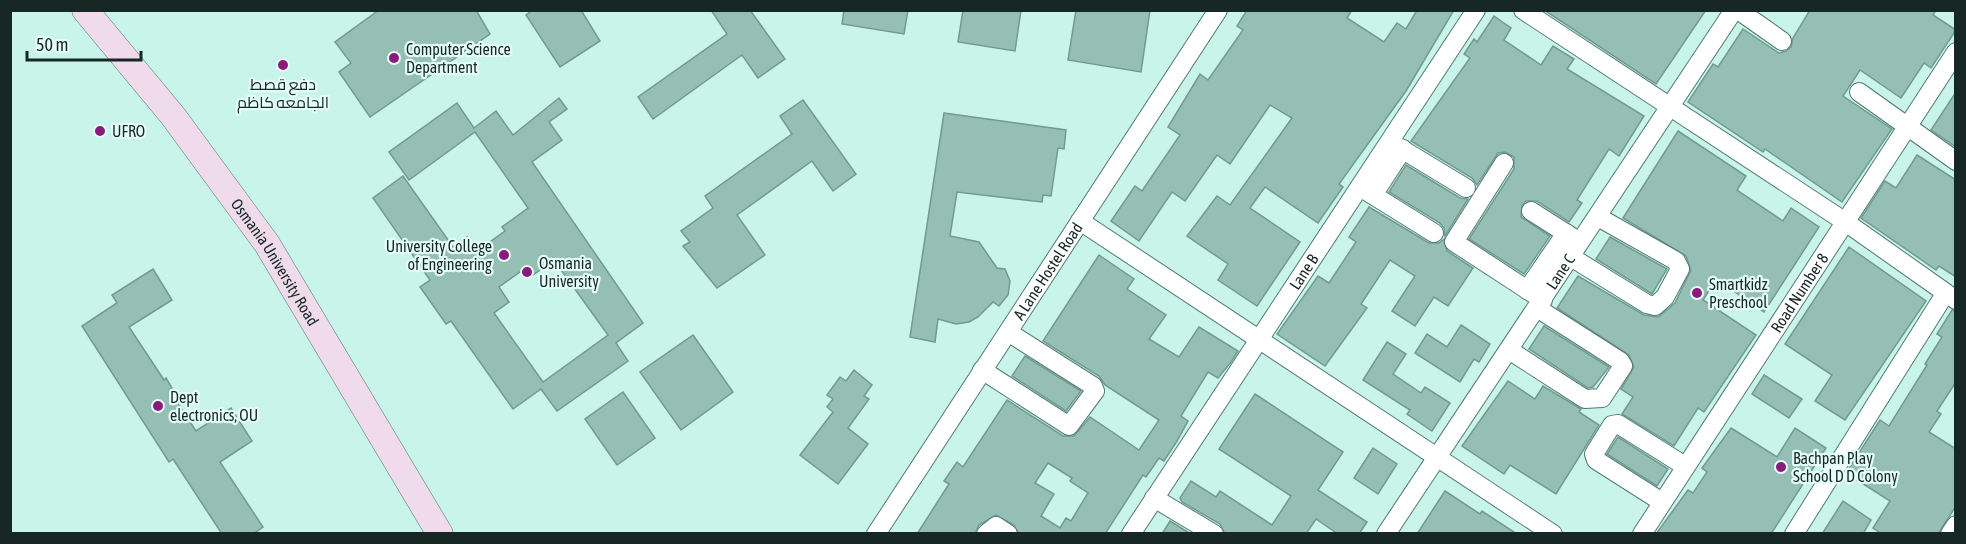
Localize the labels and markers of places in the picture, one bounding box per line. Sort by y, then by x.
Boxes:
place label: Computer Science Department [406,40,511,77]
marker: Computer Science Department [387,51,401,65]
marker: دفع قصط الجامعه كاظم [276,58,290,72]
place label: دفع قصط الجامعه كاظم [237,75,329,114]
place label: UFRO [112,122,145,140]
marker: UFRO [93,124,107,138]
place label: University College of Engineering [386,237,492,274]
marker: University College of Engineering [497,248,511,262]
place label: Osmania University [539,254,599,291]
marker: Osmania University [520,265,534,279]
place label: Smartkidz Preschool [1709,275,1768,311]
marker: Smartkidz Preschool [1690,286,1704,300]
place label: Dept electronics, OU [170,388,258,424]
marker: Dept electronics, OU [151,399,165,413]
place label: Bachpan Play School D D Colony [1793,449,1898,486]
marker: Bachpan Play School D D Colony [1774,460,1788,474]

